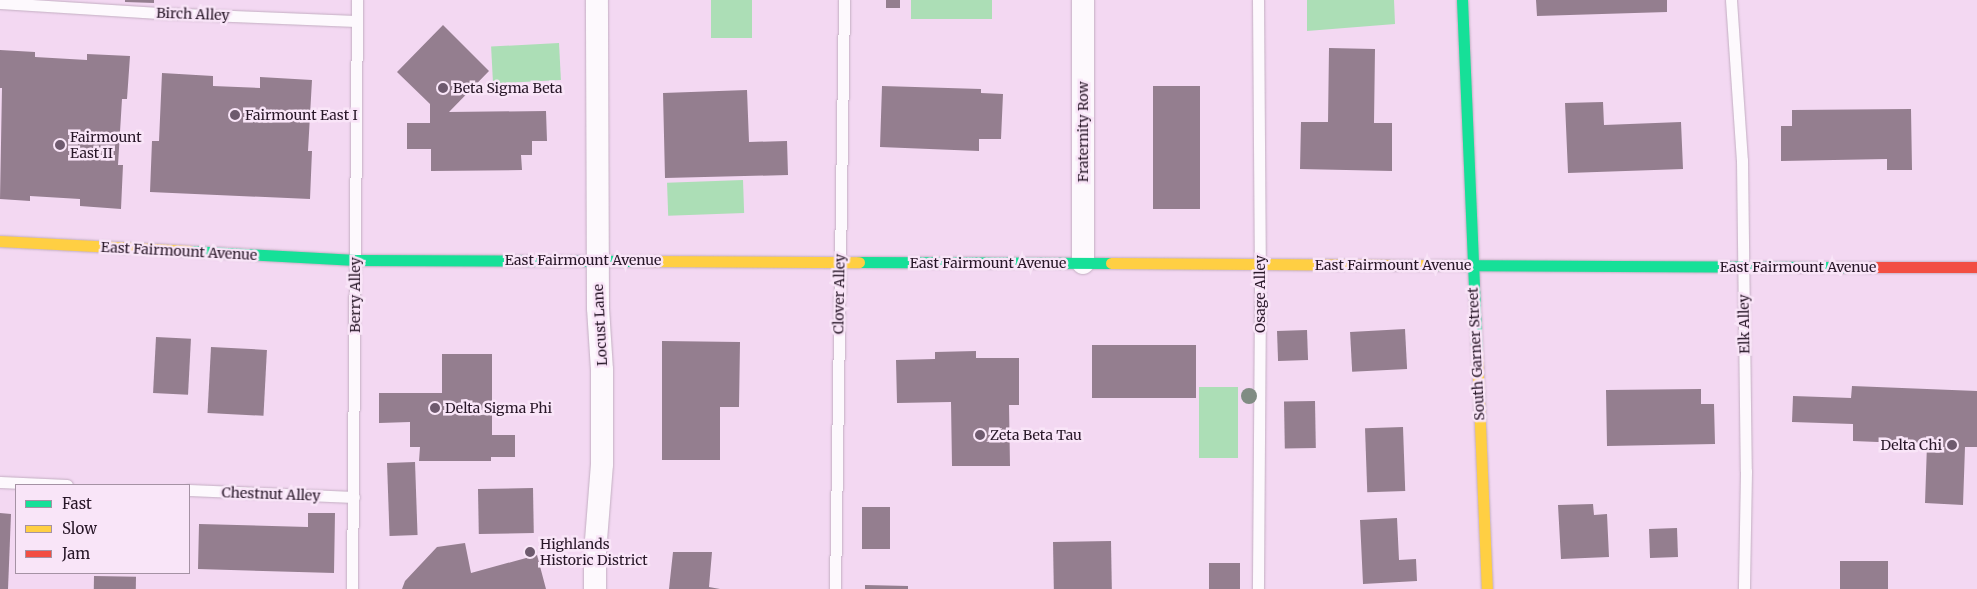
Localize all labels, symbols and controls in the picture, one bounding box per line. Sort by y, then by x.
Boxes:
street label: Birch Alley [156,4,230,24]
place label: Beta Sigma Beta [453,80,563,96]
marker: Beta Sigma Beta [437,82,449,94]
street label: Fraternity Row [1075,82,1091,182]
place label: Fairmount East I [245,107,358,123]
marker: Fairmount East I [229,109,241,121]
place label: Fairmount East II [70,129,142,162]
marker: Fairmount East II [54,139,66,151]
street label: East Fairmount Avenue [100,239,258,263]
street label: East Fairmount Avenue [505,252,661,268]
street label: Clover Alley [830,254,848,334]
street label: East Fairmount Avenue [910,255,1066,271]
street label: Osage Alley [1252,255,1268,333]
street label: Berry Alley [347,257,363,333]
street label: East Fairmount Avenue [1315,257,1471,273]
street label: East Fairmount Avenue [1720,259,1876,275]
street label: Locust Lane [589,284,611,366]
street label: South Garner Street [1464,287,1488,421]
street label: Elk Alley [1735,294,1753,354]
place label: Delta Sigma Phi [445,400,552,416]
marker: Delta Sigma Phi [429,402,441,414]
place label: Zeta Beta Tau [990,427,1082,443]
marker: Zeta Beta Tau [974,429,986,441]
place label: Delta Chi [1880,437,1942,453]
marker: Delta Chi [1946,439,1958,451]
legend [15,484,190,574]
street label: Chestnut Alley [221,484,321,504]
text: Fast [62,494,92,513]
text: Slow [62,519,97,538]
place label: Highlands Historic District [540,536,648,568]
text: Jam [62,544,90,563]
marker: Highlands Historic District [524,546,536,558]

